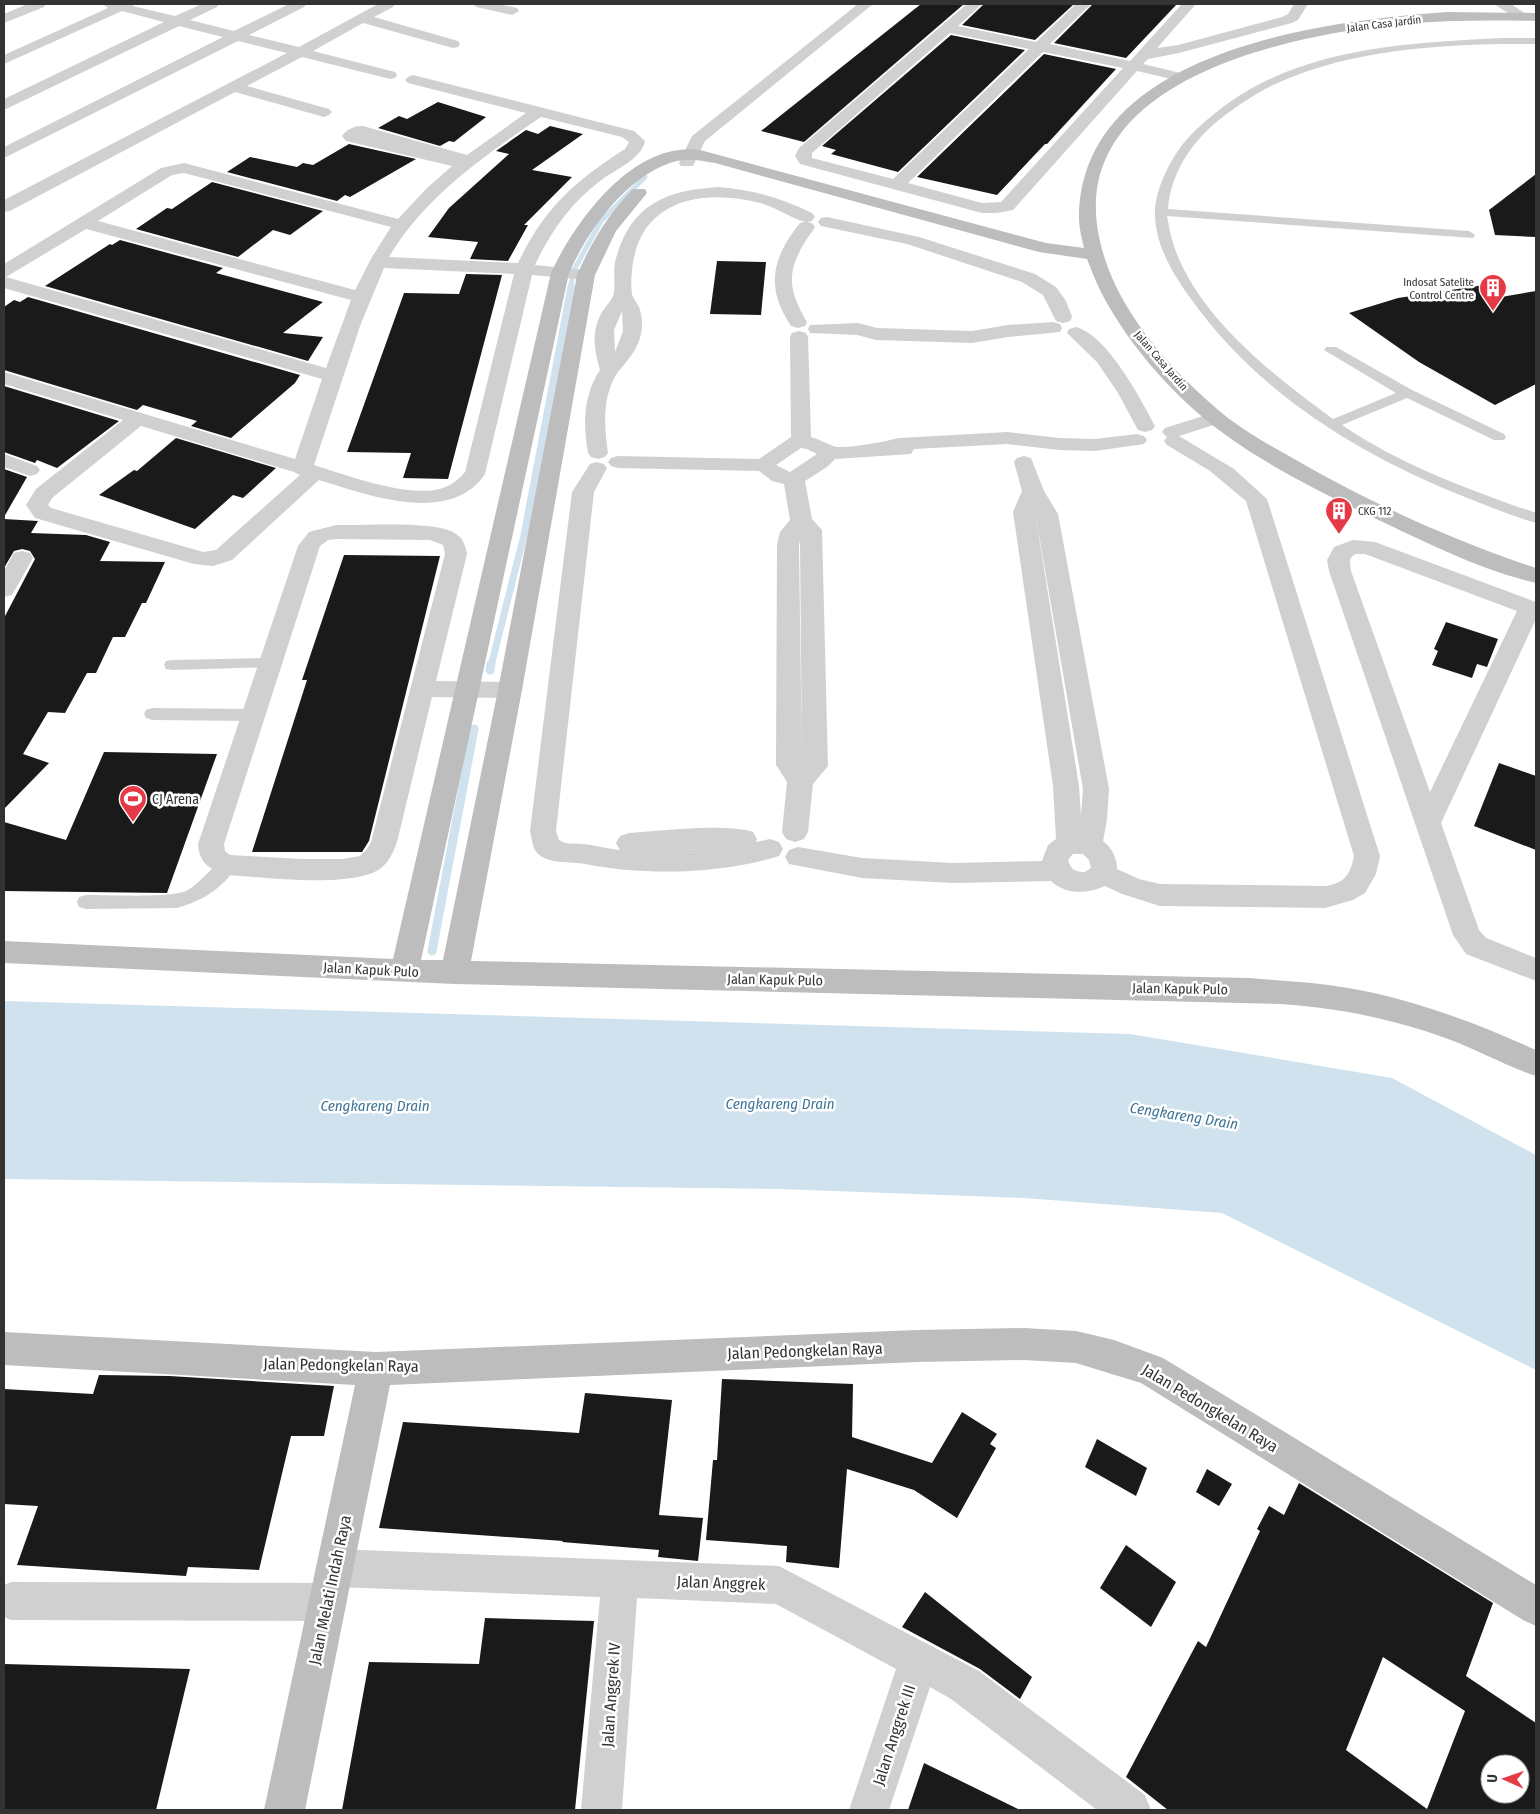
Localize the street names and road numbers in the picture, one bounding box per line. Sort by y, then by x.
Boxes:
street label: Jalan Casa Jardin [1346,13,1422,35]
street label: Jalan Casa Jardin [1132,329,1190,393]
street label: Jalan Kapuk Pulo [323,959,419,981]
street label: Jalan Kapuk Pulo [727,971,823,989]
street label: Jalan Kapuk Pulo [1132,980,1228,998]
street label: Jalan Pedongkelan Raya [727,1339,883,1363]
street label: Jalan Pedongkelan Raya [263,1354,419,1376]
street label: Jalan Pedongkelan Raya [1139,1360,1282,1456]
street label: Jalan Melati Indah Raya [305,1513,355,1667]
street label: Jalan Anggrek [676,1572,766,1594]
street label: Jalan Anggrek IV [598,1641,624,1748]
street label: Jalan Anggrek III [869,1682,919,1788]

